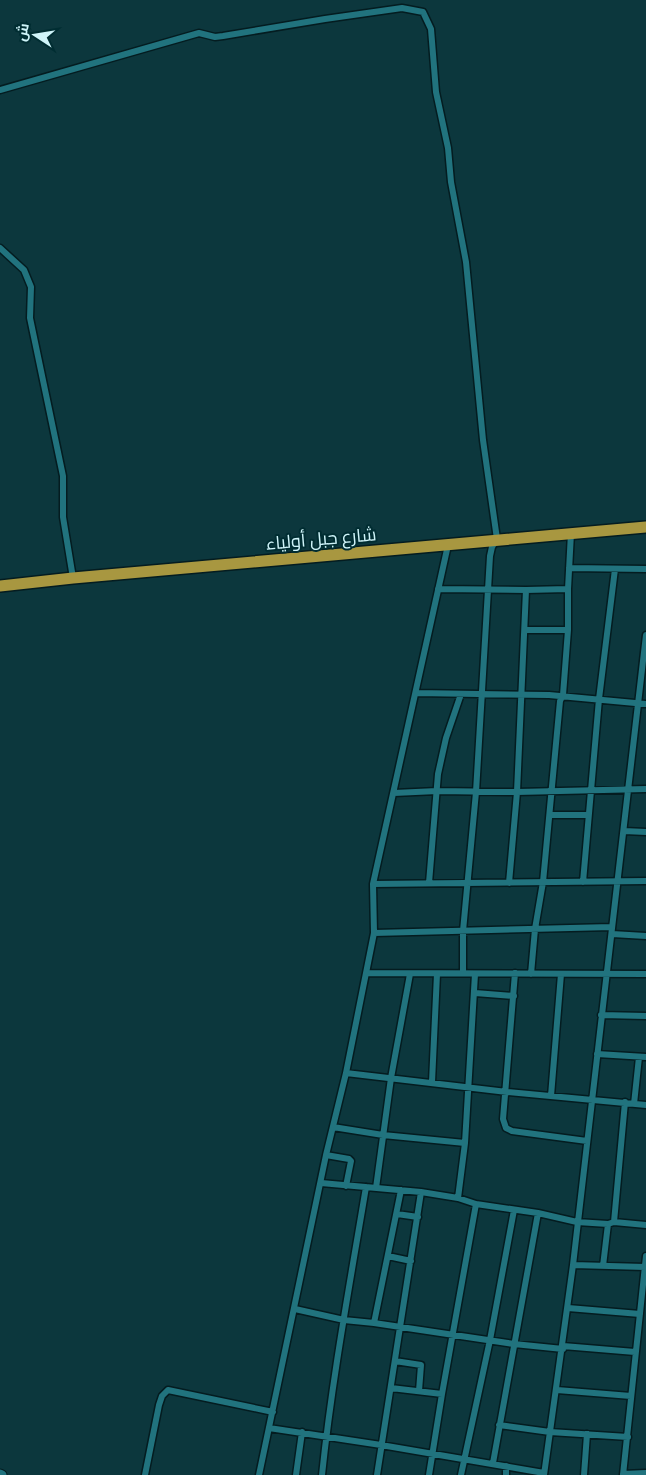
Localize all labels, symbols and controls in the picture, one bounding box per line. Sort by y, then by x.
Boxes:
north arrow [10,10,60,60]
text: ش [13,22,33,43]
street label: شارع جبل أولياء [265,523,377,556]

